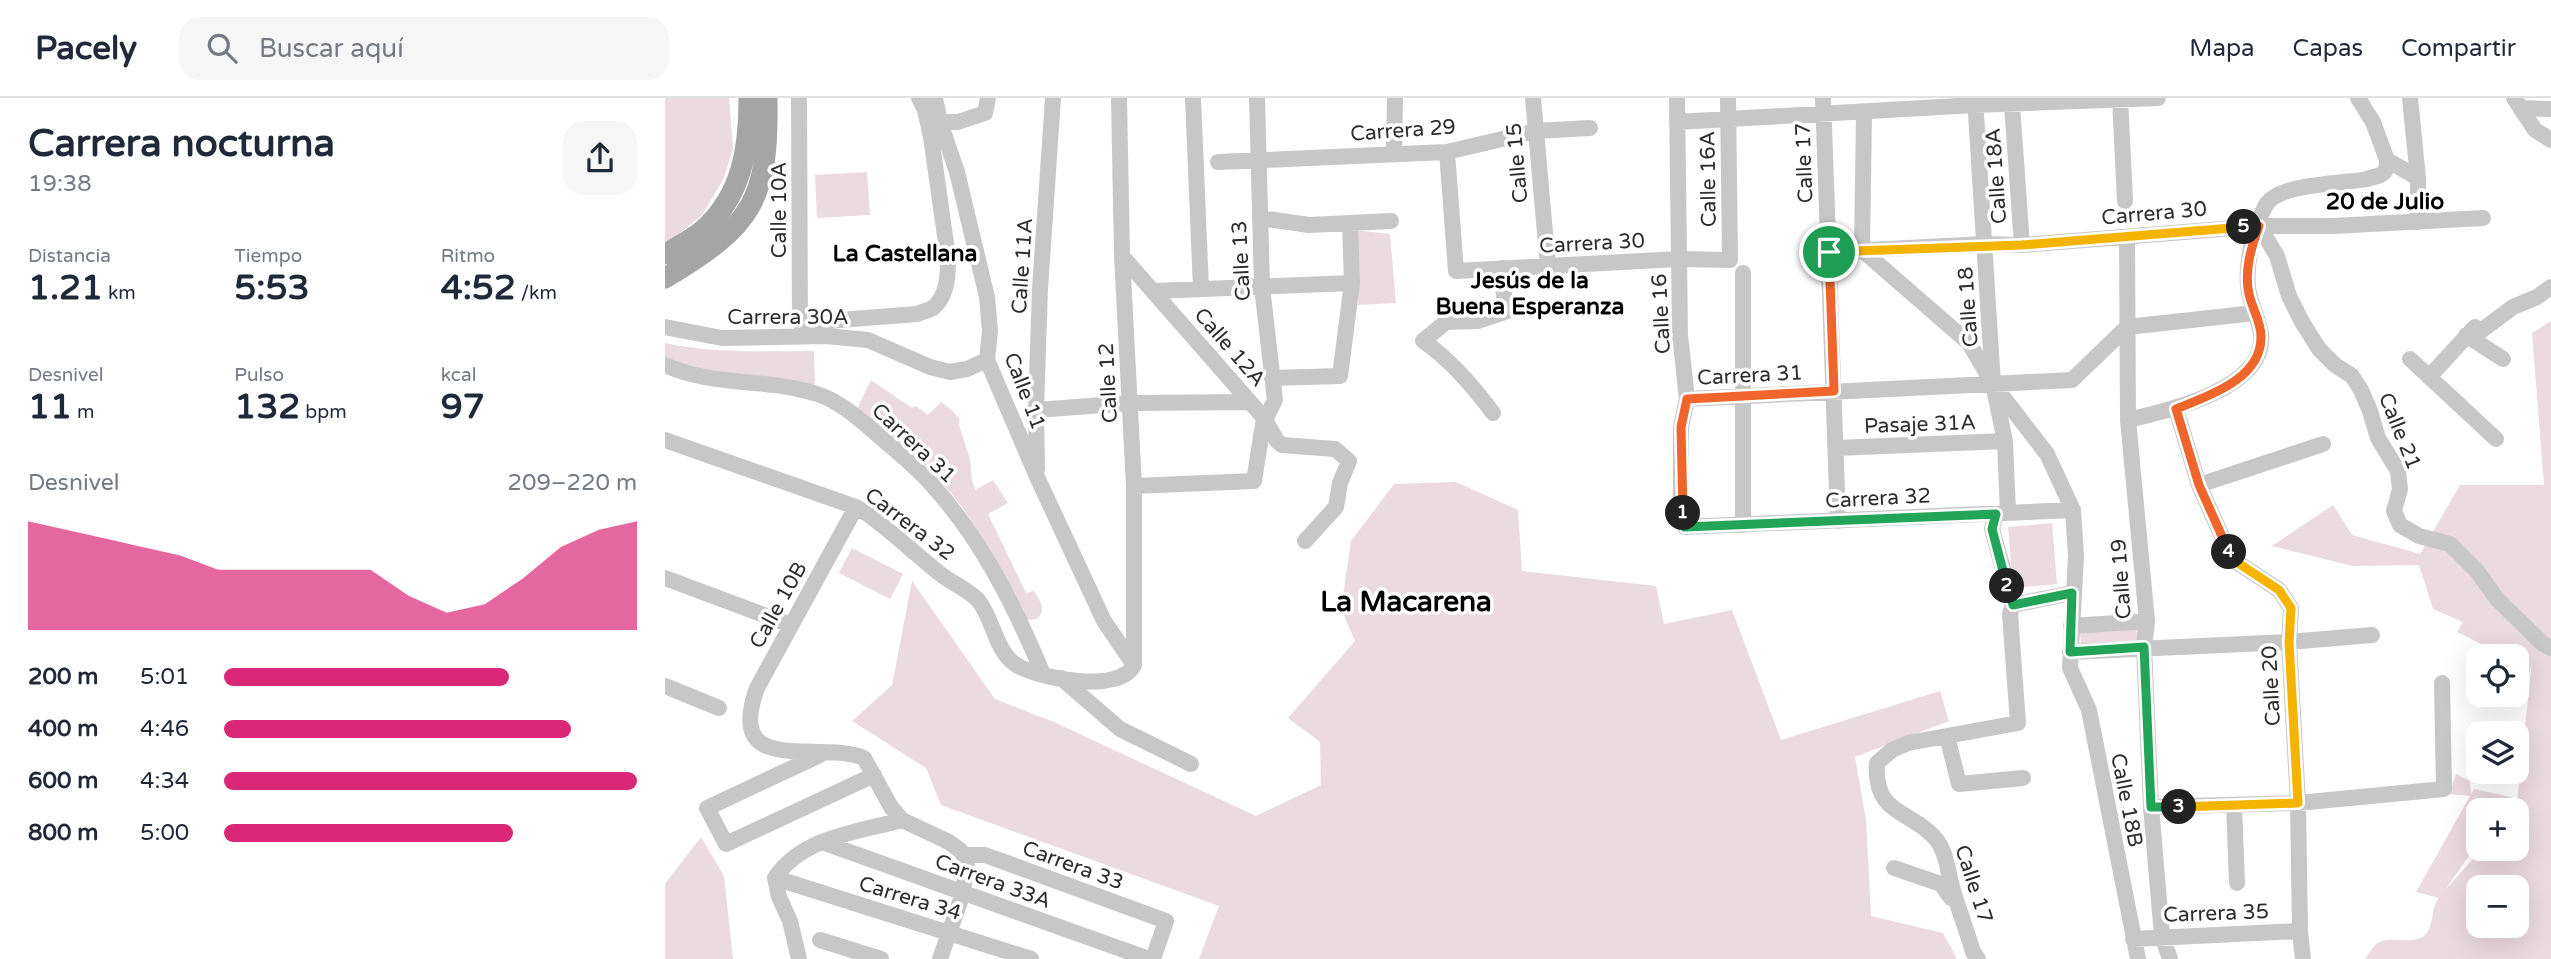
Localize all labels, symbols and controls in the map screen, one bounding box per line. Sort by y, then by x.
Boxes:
search box [179,17,669,80]
text: Pacely [35,29,137,68]
icon: search [203,29,241,67]
text: Buscar aquí [259,33,404,64]
text: Mapa [2189,34,2255,63]
text: Capas [2293,34,2363,63]
text: Compartir [2401,34,2516,63]
street label: Carrera 29 [1349,114,1457,147]
text: Carrera nocturna [28,121,335,167]
button: share [563,121,637,195]
street label: Calle 15 [1502,122,1533,204]
street label: Calle 17 [1791,122,1818,204]
street label: Calle 18A [1981,127,2012,225]
street label: Calle 16A [1695,131,1722,227]
street label: Calle 10A [767,162,792,258]
text: 19:38 [28,170,92,198]
district label: 20 de Julio [2326,188,2444,216]
street label: Carrera 30 [2100,196,2208,231]
pin: 5 [2227,209,2261,244]
text: 5 [2238,215,2249,237]
street label: Calle 11A [1007,217,1038,315]
street label: Calle 13 [1227,220,1256,302]
pin [1799,222,1859,282]
street label: Carrera 30 [1539,228,1645,259]
icon: arrive [1810,233,1848,271]
district label: La Castellana [833,240,977,268]
text: Distancia [28,245,111,267]
text: Tiempo [234,245,302,267]
text: Ritmo [441,245,495,267]
street label: Calle 18 [1953,266,1984,348]
text: 1.21 [28,267,103,309]
text: 5:53 [234,267,309,309]
text: 4:52 [441,267,516,309]
district label: Jesús de la Buena Esperanza [1436,267,1624,321]
street label: Calle 16 [1647,273,1676,355]
text: km [103,282,136,304]
text: /km [516,282,557,304]
street label: Calle 12A [1189,303,1271,392]
street label: Carrera 30A [727,305,849,330]
street label: Calle 12 [1094,342,1123,424]
street label: Calle 11 [998,349,1051,433]
street label: Carrera 31 [1697,360,1803,391]
text: Desnivel [28,364,104,386]
text: Pulso [234,364,284,386]
text: kcal [441,364,476,386]
text: 11 [28,386,72,428]
text: 132 [234,386,300,428]
text: 97 [441,386,485,428]
street label: Calle 21 [2373,389,2426,473]
street label: Carrera 31 [866,398,961,489]
text: m [72,401,94,423]
text: bpm [300,401,347,423]
street label: Pasaje 31A [1864,410,1976,439]
text: Desnivel [28,469,119,497]
text: 209–220 m [508,469,637,497]
street label: Carrera 32 [860,483,959,566]
street label: Carrera 32 [1825,483,1931,514]
pin: 1 [1665,496,1701,530]
text: 1 [1677,501,1688,523]
pin: 4 [2211,534,2247,570]
street label: Calle 19 [2106,538,2137,620]
text: 4 [2223,540,2234,562]
street label: Calle 10B [744,558,812,653]
pin: 2 [1989,568,2025,603]
text: 2 [2001,574,2012,596]
district label: La Macarena [1320,585,1492,619]
map controls [2466,644,2529,938]
button: locate [2466,644,2529,707]
street label: Calle 20 [2257,645,2286,727]
text: 200 m [28,663,98,691]
text: 5:01 [140,663,189,691]
text: 400 m [28,715,98,743]
text: 4:46 [140,715,189,743]
button: layers [2466,721,2529,784]
street label: Calle 18B [2105,751,2148,849]
text: 600 m [28,767,98,795]
text: 4:34 [140,767,189,795]
pin: 3 [2161,790,2197,824]
text: 3 [2173,795,2184,817]
button: + [2466,798,2529,861]
text: 800 m [28,819,98,847]
text: 5:00 [140,819,189,847]
street label: Carrera 33 [1019,836,1127,895]
street label: Calle 17 [1949,842,1998,926]
street label: Carrera 33A [932,849,1054,914]
street label: Carrera 34 [856,871,964,926]
button: − [2466,875,2529,938]
street label: Carrera 35 [2163,899,2269,928]

